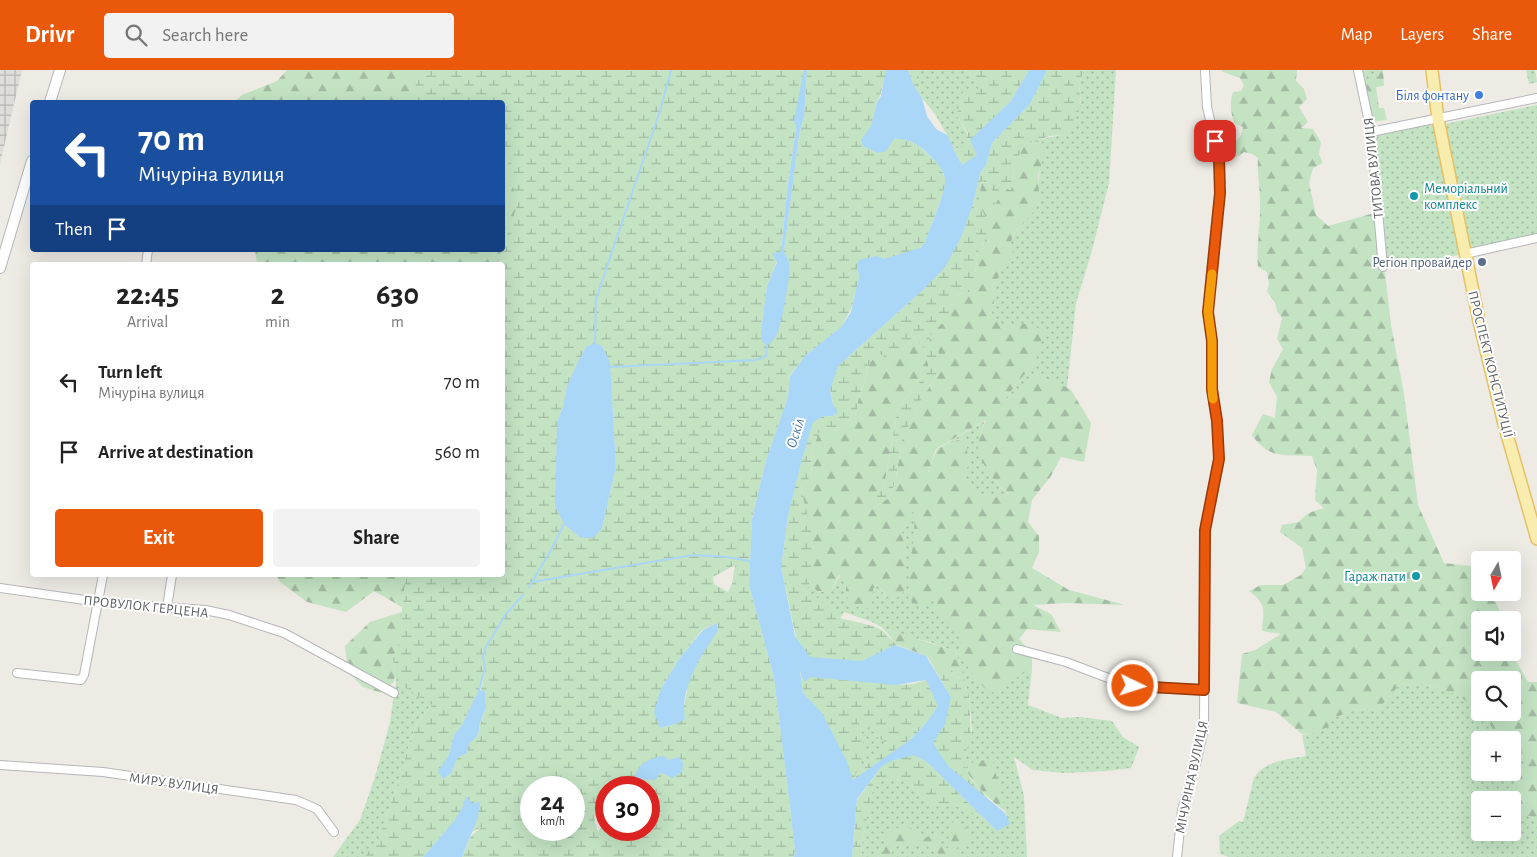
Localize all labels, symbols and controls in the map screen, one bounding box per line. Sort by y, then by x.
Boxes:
search box [104,13,454,58]
icon: search [122,21,150,49]
text: Drivr [25,23,74,47]
text: Search here [162,26,248,45]
text: Map [1341,26,1372,44]
text: Layers [1400,26,1444,44]
text: Share [1472,26,1512,44]
place label: Біля фонтану [1396,89,1469,103]
marker: Біля фонтану [1473,89,1485,101]
street label: ТИТОВА ВУЛИЦЯ [1362,117,1386,219]
icon: left [55,120,120,185]
pin [1194,120,1236,162]
text: 70 m [138,122,205,157]
icon: arrive [1201,127,1229,155]
text: Мічуріна вулиця [138,163,285,185]
place label: Меморіальний комплекс [1424,182,1508,212]
marker: Меморіальний комплекс [1408,190,1420,202]
icon: arrive [103,215,131,243]
text: Then [55,220,93,239]
place label: Регіон провайдер [1372,256,1472,270]
marker: Регіон провайдер [1476,256,1488,268]
text: 22:45 [116,280,179,310]
text: 2 [270,280,285,310]
text: 630 [376,280,419,310]
street label: ПРОСПЕКТ КОНСТИТУЦІЇ [1465,289,1517,439]
text: Arrival [127,314,168,330]
text: min [265,314,290,330]
text: m [391,314,404,330]
text: Turn left [98,363,162,382]
icon: left [55,368,83,396]
text: 70 m [444,373,480,392]
text: Мічуріна вулиця [98,385,205,401]
water label: Оскіл [784,416,807,450]
icon: arrive [55,438,83,466]
text: Arrive at destination [98,443,254,462]
text: 560 m [435,443,480,462]
button: Exit [55,509,263,567]
button: Share [273,509,480,567]
north arrow [1471,551,1521,601]
map controls [1471,551,1521,841]
place label: Гараж пати [1344,570,1406,584]
marker: Гараж пати [1410,570,1422,582]
street label: ПРОВУЛОК ГЕРЦЕНА [83,593,209,621]
button: sound [1471,611,1521,661]
position arrow [1106,659,1158,711]
button: search [1471,671,1521,721]
street label: МІЧУРІНА ВУЛИЦЯ [1173,719,1211,835]
button: + [1471,731,1521,781]
street label: МИРУ ВУЛИЦЯ [128,771,220,797]
speed limit sign: 30 [595,776,660,841]
text: 24 [540,790,565,815]
button: − [1471,791,1521,841]
text: km/h [540,815,565,827]

